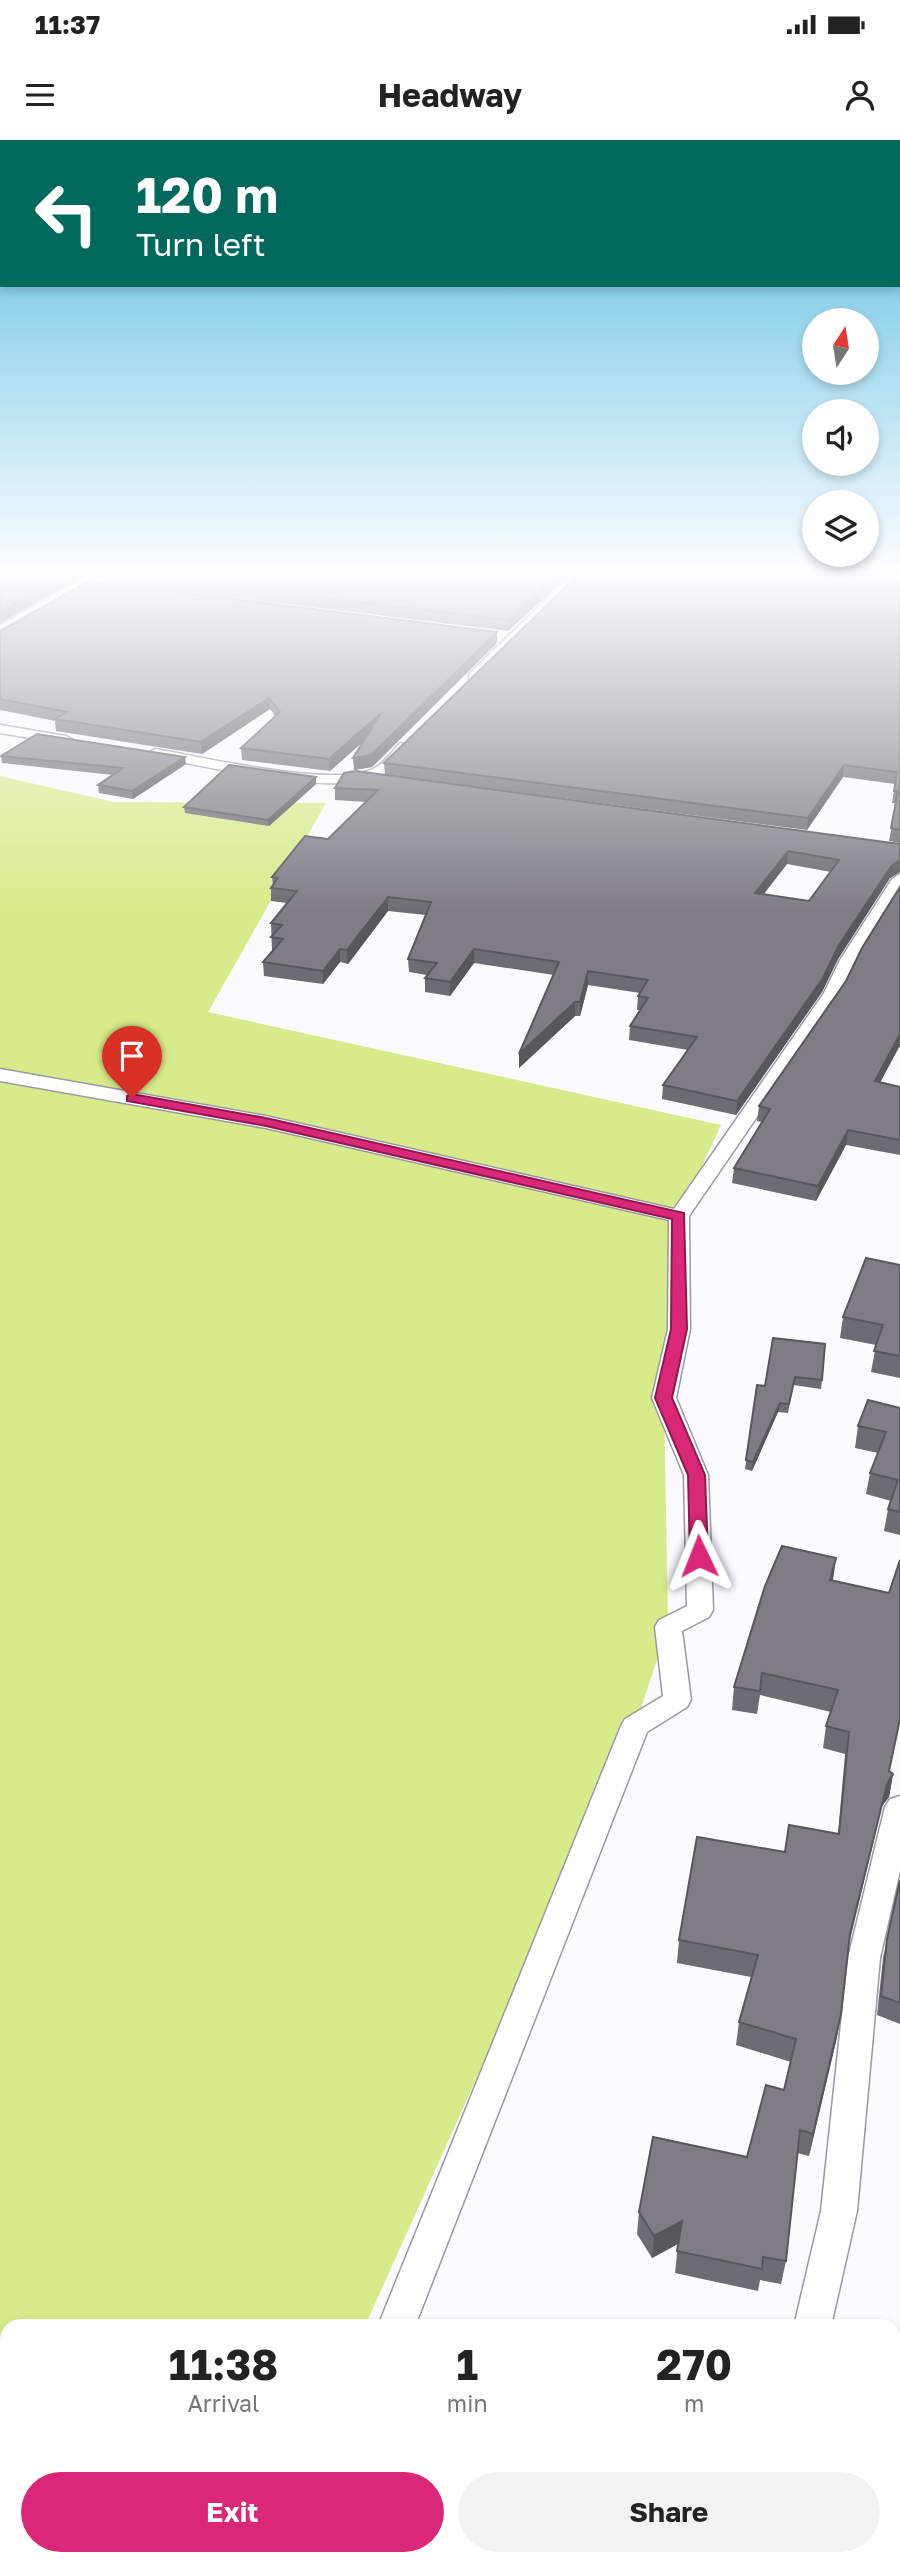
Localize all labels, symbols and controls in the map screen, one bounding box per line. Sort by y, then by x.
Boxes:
text: 11:37 [35,9,100,40]
icon: menu [21,76,59,114]
text: Headway [378,76,522,114]
icon: person [841,76,879,114]
text: 120 m [136,165,278,224]
icon: left [21,168,112,259]
text: Turn left [136,225,265,263]
north arrow [802,308,878,385]
map controls [802,308,879,567]
button: sound [802,399,879,476]
button: layers [802,490,879,567]
pin [102,1026,162,1098]
icon: arrive [113,1037,151,1075]
position arrow [662,1519,736,1593]
text: 11:38 [169,2339,278,2389]
text: 1 [456,2339,478,2389]
text: 270 [656,2339,732,2389]
text: Arrival [187,2389,259,2417]
text: min [447,2389,488,2417]
text: m [684,2389,704,2417]
button: Exit [21,2472,444,2552]
button: Share [458,2472,880,2552]

